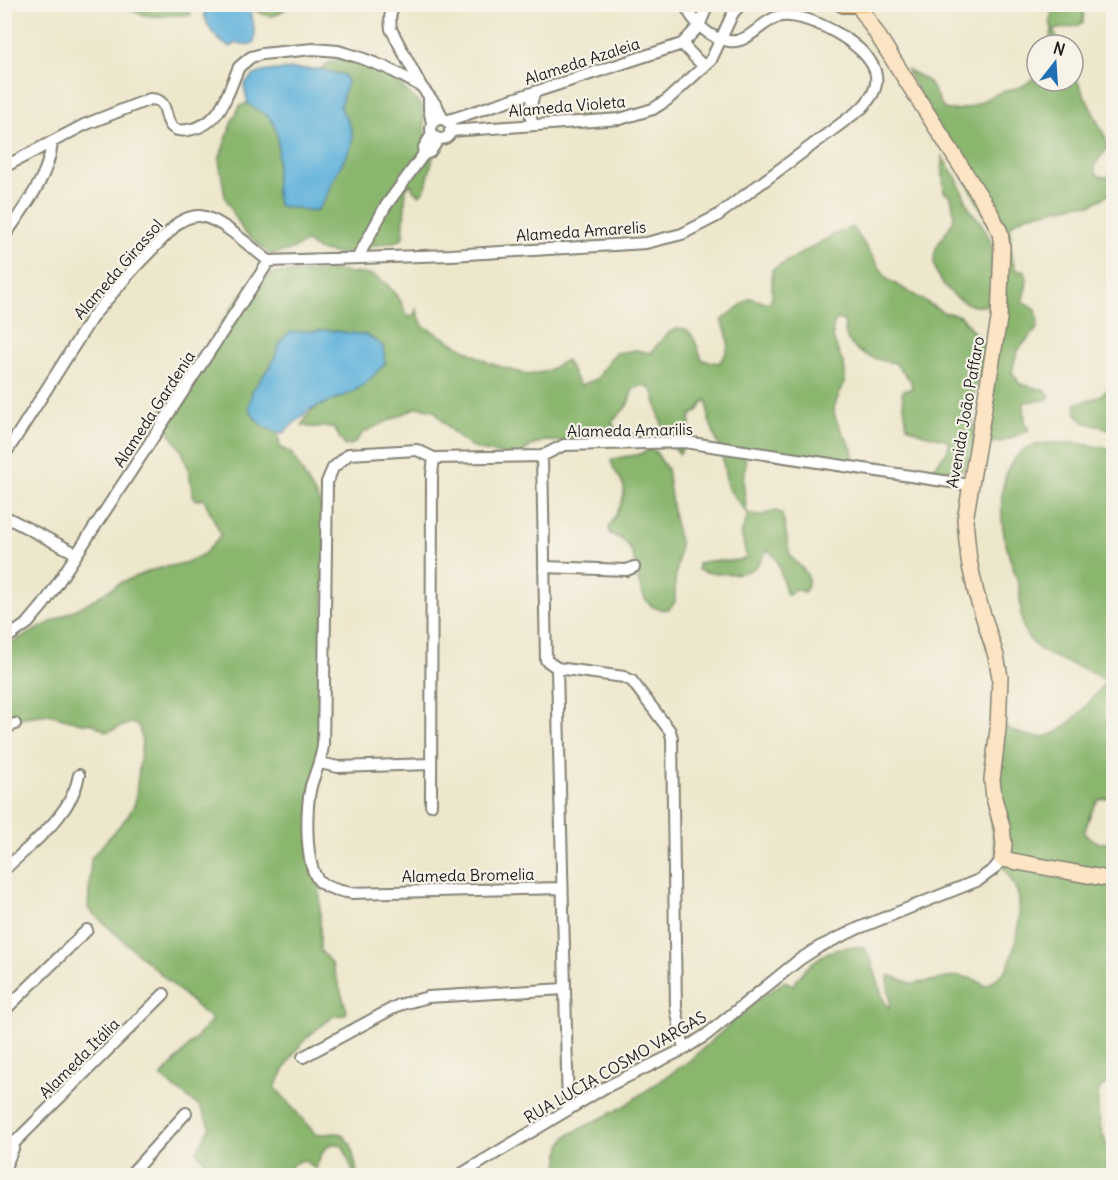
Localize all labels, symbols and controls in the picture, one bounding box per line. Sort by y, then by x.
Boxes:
street label: Alameda Azaleia [522,33,642,89]
north arrow [1025,33,1085,93]
text: N [1051,37,1068,60]
street label: Alameda Violeta [508,91,626,121]
street label: Alameda Girassol [69,215,167,323]
street label: Alameda Amarelis [515,216,647,246]
street label: Avenida João Paffaro [942,335,988,489]
street label: Alameda Gardenia [109,347,199,471]
street label: Alameda Amarilis [567,419,693,441]
street label: Alameda Bromelia [401,864,535,886]
street label: RUA LUCIA COSMO VARGAS [520,1006,710,1127]
street label: Alameda Itália [35,1014,123,1102]

